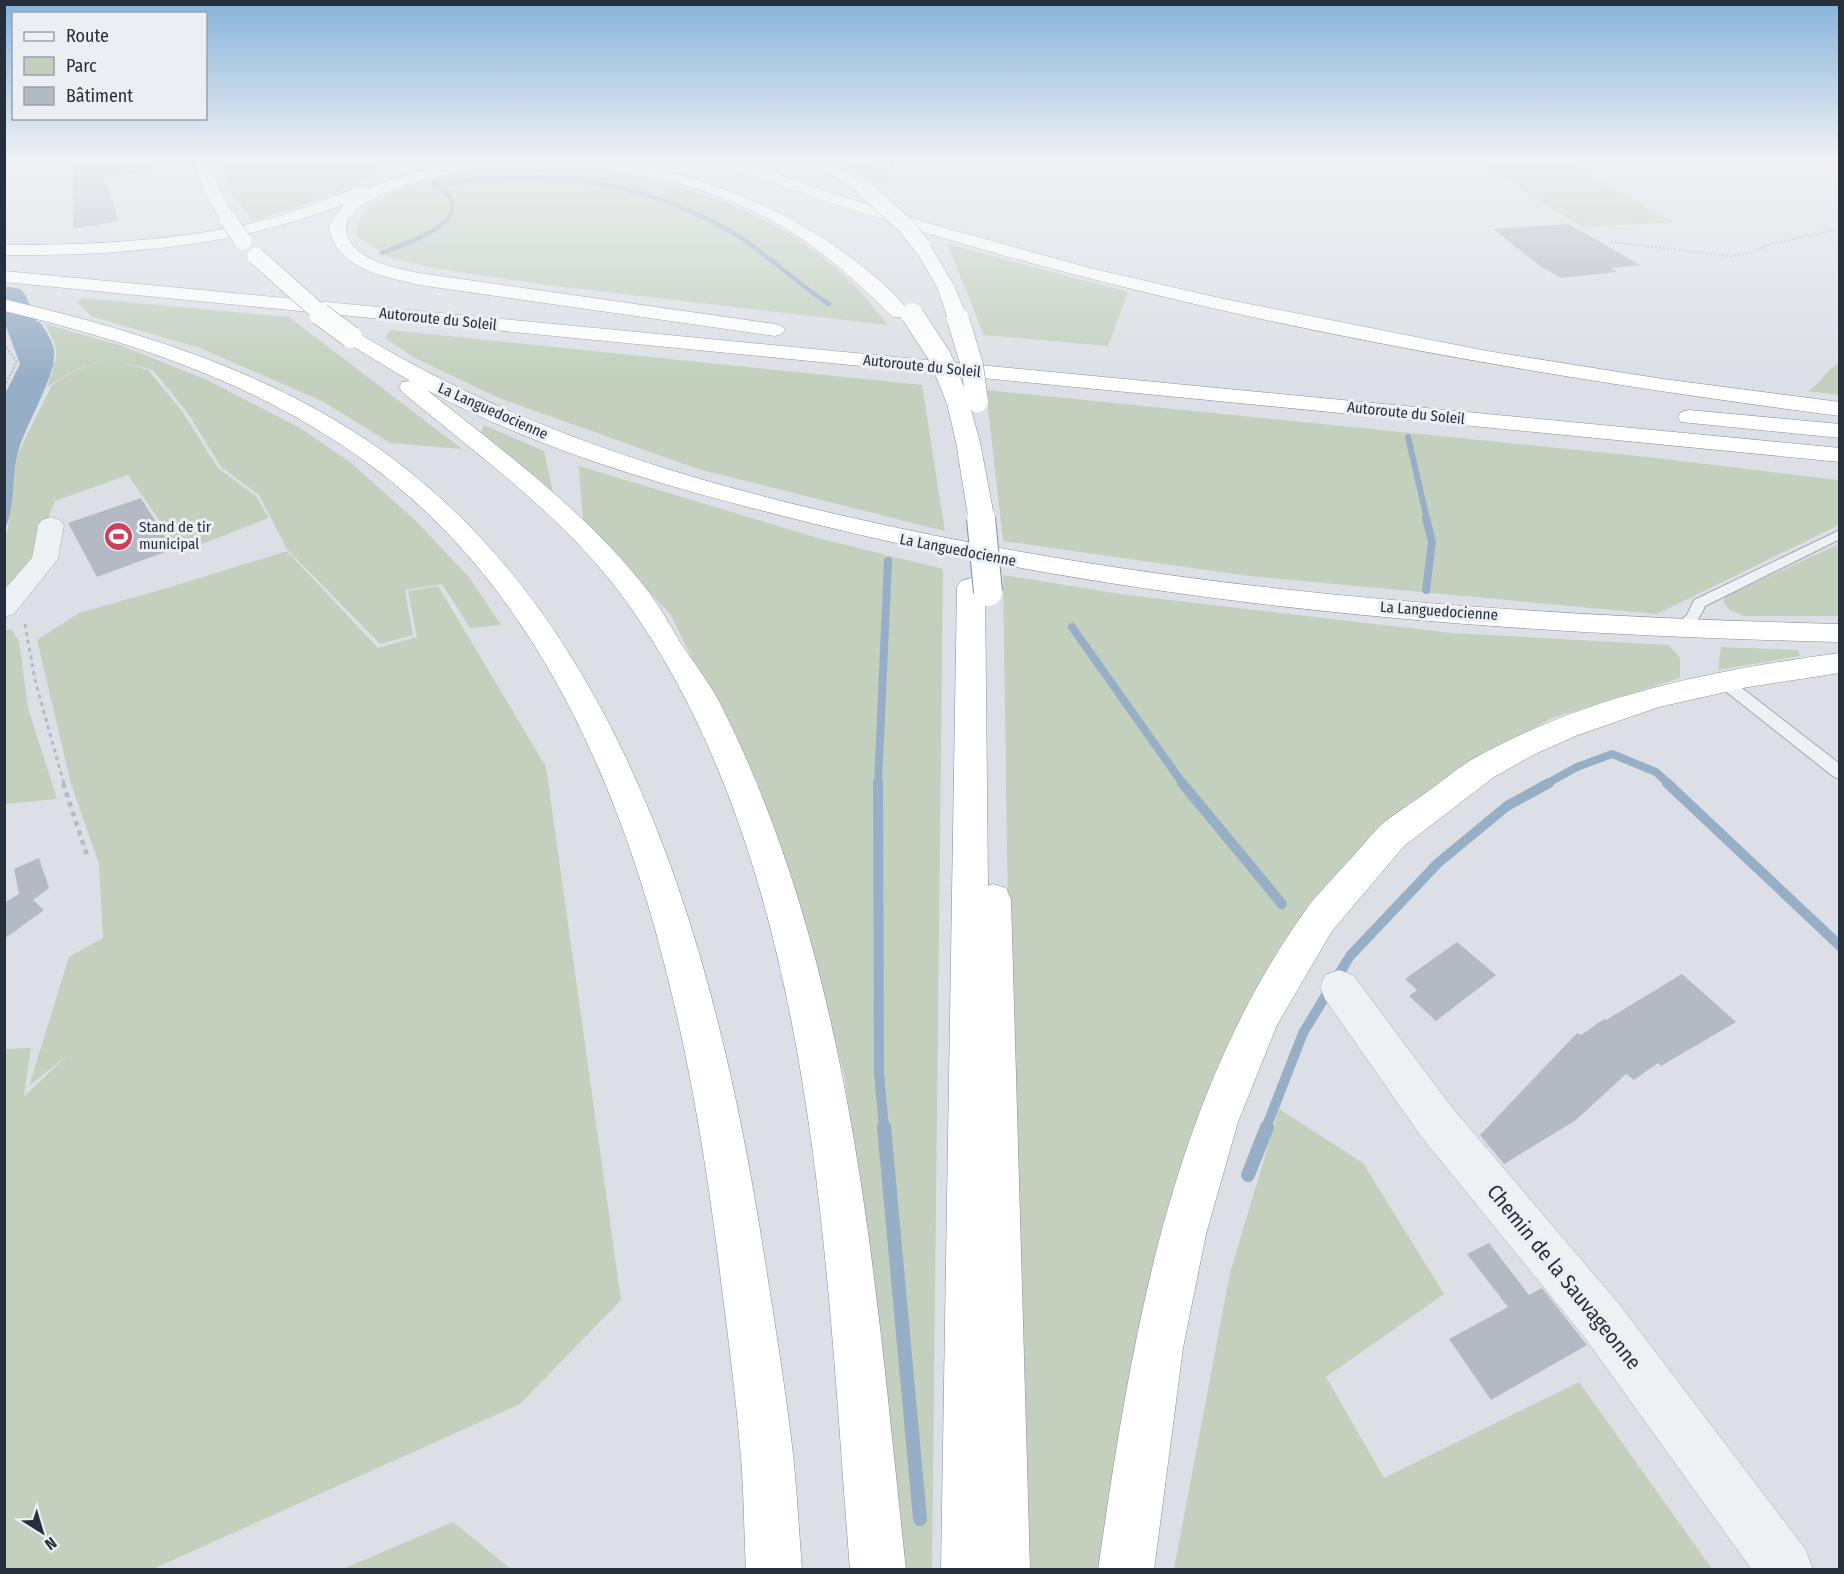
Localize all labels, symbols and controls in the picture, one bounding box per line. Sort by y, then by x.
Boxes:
legend [12,12,207,120]
text: Route [66,25,109,47]
text: Parc [66,55,97,77]
text: Bâtiment [66,85,133,107]
street label: Autoroute du Soleil [378,304,498,334]
street label: Autoroute du Soleil [862,351,982,381]
street label: La Languedocienne [435,379,551,443]
street label: Autoroute du Soleil [1346,398,1466,428]
place label: Stand de tir municipal [139,518,212,553]
sports icon: Stand de tir municipal [102,520,134,552]
street label: La Languedocienne [898,530,1018,570]
street label: La Languedocienne [1379,598,1499,624]
street label: Chemin de la Sauvageonne [1481,1179,1647,1375]
north arrow [12,1502,72,1562]
text: N [41,1533,60,1554]

